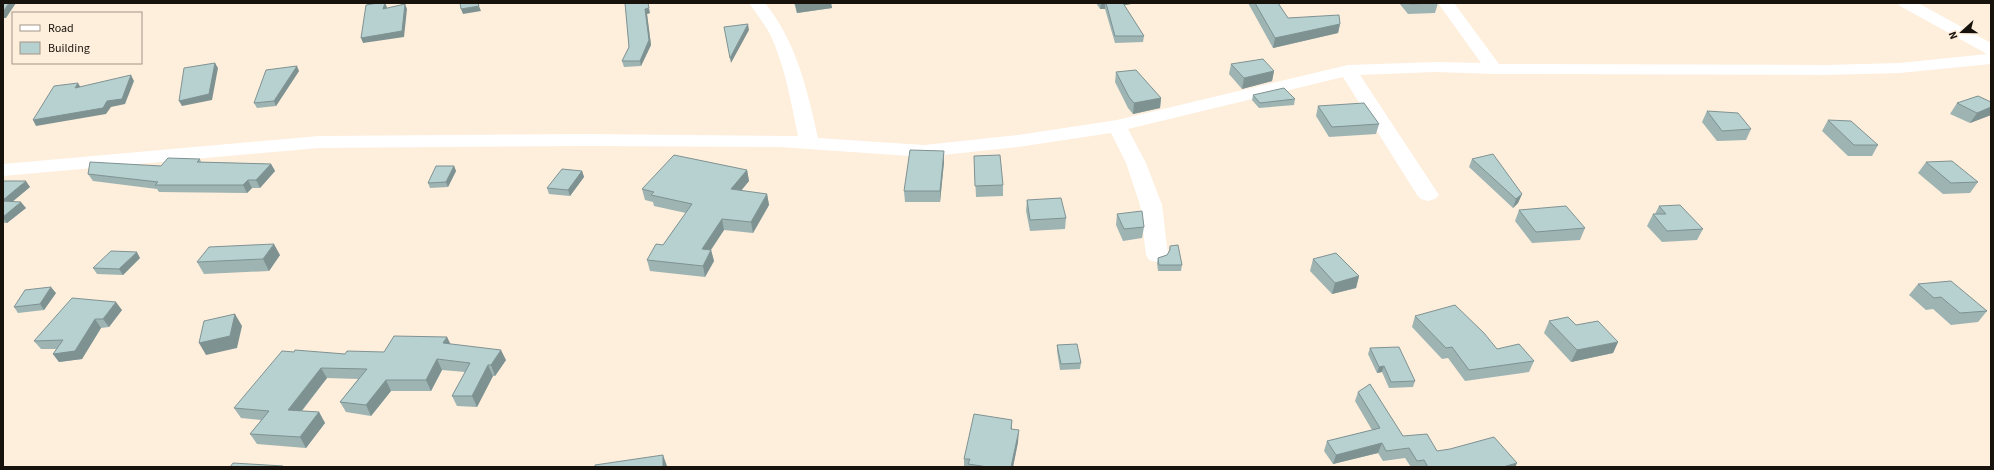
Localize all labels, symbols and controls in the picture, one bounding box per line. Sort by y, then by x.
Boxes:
legend [12,12,142,64]
north arrow [1942,12,1982,52]
text: Road [48,20,74,37]
text: N [1945,29,1961,42]
text: Building [48,40,90,57]

